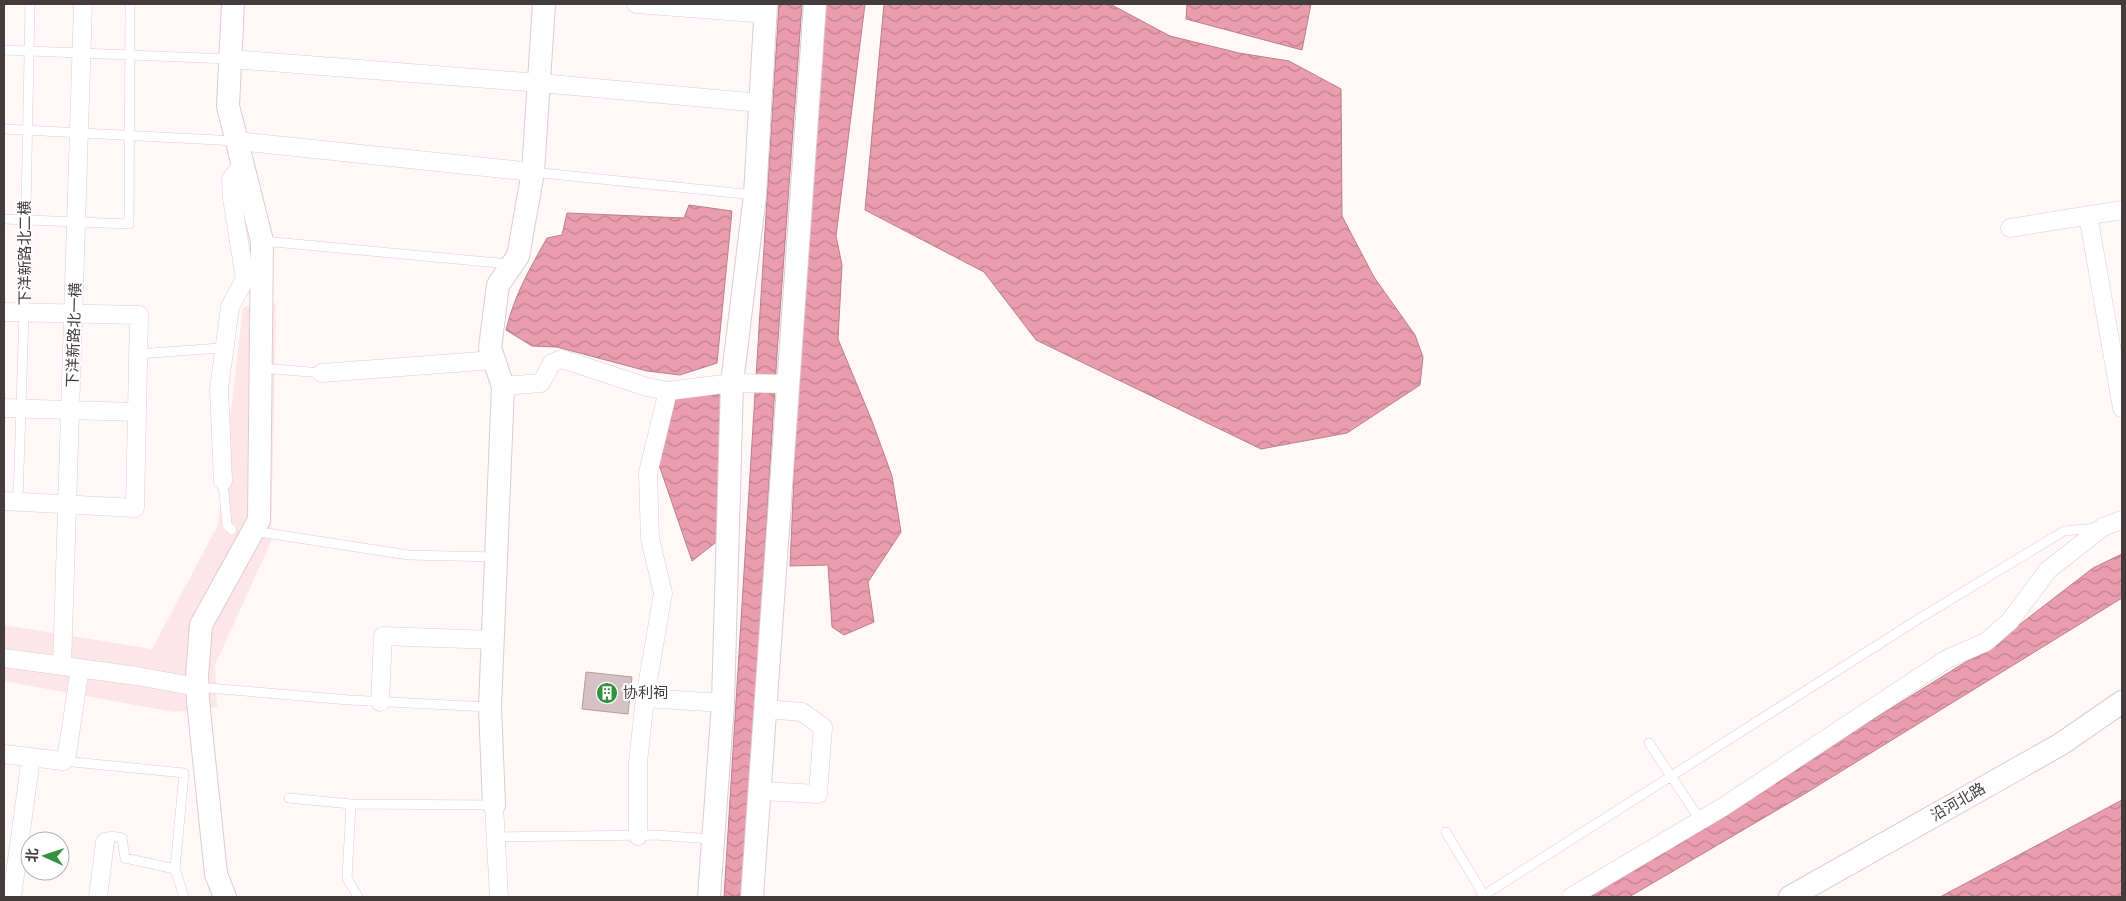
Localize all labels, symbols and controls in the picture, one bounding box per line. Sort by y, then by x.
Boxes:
street label: 下洋新路北二横 [14,200,35,306]
street label: 下洋新路北一横 [61,282,86,388]
building icon: 协利祠 [595,681,619,705]
place label: 协利祠 [623,682,668,703]
street label: 沿河北路 [1927,777,1989,826]
north arrow [20,831,70,881]
text: 北 [22,848,42,863]

